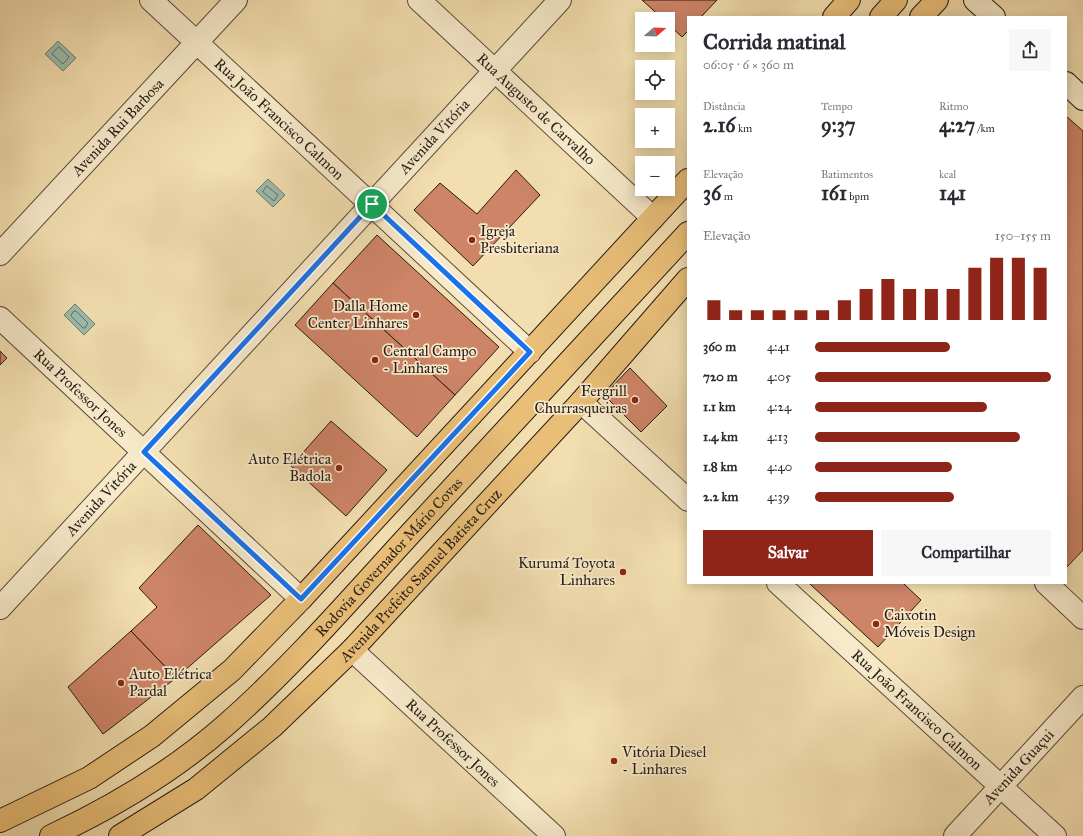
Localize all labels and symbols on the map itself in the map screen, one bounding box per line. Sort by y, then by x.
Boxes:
north arrow [635,12,675,52]
street label: Rua Augusto de Carvalho [473,49,599,169]
street label: Rua João Francisco Calmon [211,54,348,184]
street label: Avenida Rui Barbosa [67,74,168,180]
street label: Avenida Vitória [395,95,474,179]
pin [355,187,389,221]
place label: Igreja Presbiteriana [480,222,560,257]
marker: Igreja Presbiteriana [467,235,477,245]
place label: Dalla Home Center Linhares [308,297,408,332]
marker: Dalla Home Center Linhares [411,310,421,320]
place label: Central Campo - Linhares [383,342,477,377]
street label: Rua Professor Jones [30,345,131,441]
marker: Central Campo - Linhares [370,355,380,365]
place label: Fergrill Churrasqueiras [535,382,628,418]
marker: Fergrill Churrasqueiras [630,395,640,405]
place label: Auto Elétrica Badola [247,450,332,485]
street label: Avenida Vitória [61,457,140,540]
marker: Auto Elétrica Badola [334,463,344,473]
street label: Rodovia Governador Mário Covas [312,474,466,640]
street label: Avenida Prefeito Samuel Batista Cruz [335,485,506,666]
place label: Kurumá Toyota Linhares [518,554,616,589]
marker: Kurumá Toyota Linhares [618,567,628,577]
place label: Caixotin Móveis Design [884,606,976,641]
marker: Caixotin Móveis Design [871,619,881,629]
street label: Rua João Francisco Calmon [848,646,986,774]
place label: Auto Elétrica Pardal [128,665,212,700]
marker: Auto Elétrica Pardal [116,678,126,688]
street label: Rua Professor Jones [402,695,504,791]
street label: Avenida Guaçui [979,725,1058,809]
place label: Vitória Diesel - Linhares [621,743,708,778]
marker: Vitória Diesel - Linhares [609,756,619,766]

